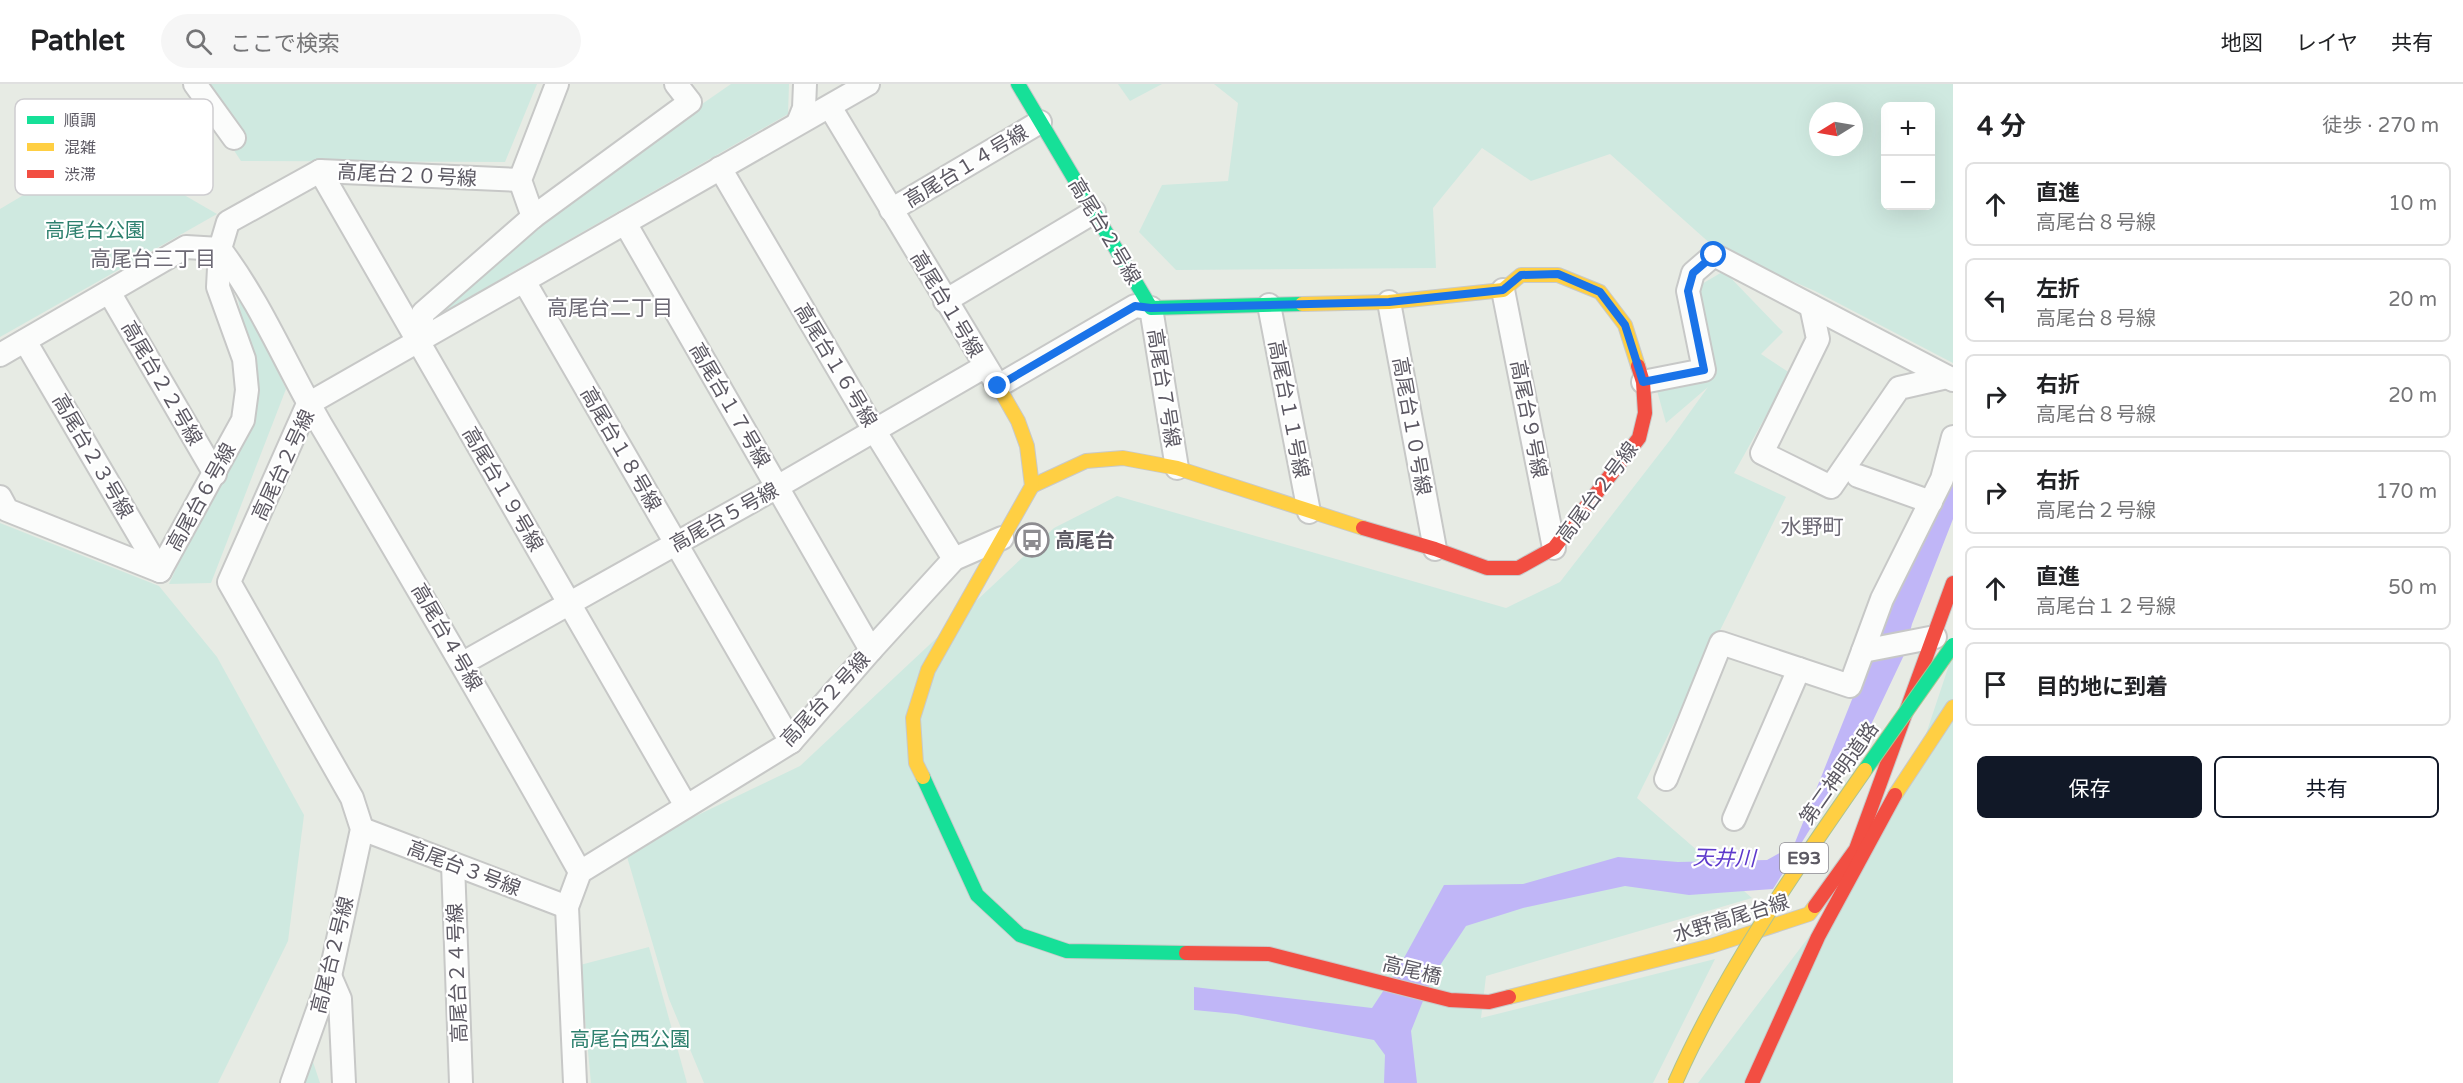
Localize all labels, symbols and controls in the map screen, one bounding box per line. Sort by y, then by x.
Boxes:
search box [161,14,581,68]
text: Pathlet [30,24,125,58]
icon: search [182,25,215,58]
text: ここで検索 [230,31,340,57]
text: 地図 [2221,31,2263,56]
text: レイヤ [2296,31,2358,56]
text: 共有 [2391,31,2433,56]
legend [15,99,213,195]
north arrow [1809,102,1863,156]
map controls [1881,102,1935,210]
button: + [1881,102,1935,156]
text: 順調 [64,111,96,131]
text: 4 分 [1977,111,2026,142]
text: 徒歩 · 270 m [2322,114,2439,138]
street label: 高尾台１４号線 [900,121,1033,213]
text: 混雑 [64,138,96,158]
button: − [1881,156,1935,210]
street label: 高尾台２０号線 [336,160,477,192]
text: 渋滞 [64,165,96,185]
street label: 高尾台２号線 [1063,174,1145,289]
text: 直進 [2036,180,2080,206]
icon: ahead [1979,188,2012,221]
text: 10 m [2388,192,2437,216]
text: 高尾台８号線 [2036,211,2156,235]
park label: 高尾台公園 [45,219,145,243]
route start [1700,241,1726,267]
district label: 高尾台三丁目 [90,247,216,272]
street label: 高尾台１号線 [905,247,987,362]
text: 左折 [2036,276,2080,302]
icon: left [1979,284,2012,317]
text: 20 m [2388,288,2437,312]
district label: 高尾台二丁目 [547,296,673,321]
street label: 高尾台１６号線 [789,299,881,432]
text: 高尾台８号線 [2036,307,2156,331]
street label: 高尾台２２号線 [116,317,207,450]
street label: 高尾台７号線 [1142,327,1184,449]
street label: 高尾台１１号線 [1263,338,1313,480]
street label: 高尾台１７号線 [684,339,775,472]
street label: 高尾台１０号線 [1387,355,1435,497]
street label: 高尾台９号線 [1505,358,1551,480]
route end [984,372,1010,398]
text: 右折 [2036,372,2080,398]
icon: right [1979,380,2012,413]
street label: 高尾台１８号線 [575,383,666,516]
text: 20 m [2388,384,2437,408]
street label: 高尾台２３号線 [47,390,138,523]
text: 高尾台８号線 [2036,403,2156,427]
street label: 高尾台２号線 [248,406,320,525]
street label: 高尾台１９号線 [457,423,548,556]
street label: 高尾台２号線 [1552,437,1643,548]
street label: 高尾台６号線 [162,439,241,556]
text: 右折 [2036,468,2080,494]
icon: right [1979,476,2012,509]
street label: 高尾台５号線 [666,478,783,557]
text: 170 m [2376,480,2437,504]
text: 高尾台２号線 [2036,499,2156,523]
district label: 水野町 [1781,515,1844,540]
bus stop icon: 高尾台 [1014,522,1050,558]
place label: 高尾台 [1055,529,1115,553]
text: 直進 [2036,564,2080,590]
icon: ahead [1979,572,2012,605]
text: 50 m [2388,576,2437,600]
street label: 高尾台４号線 [406,580,487,695]
text: 高尾台１２号線 [2036,595,2176,619]
street label: 高尾台２号線 [776,648,875,752]
icon: arrive [1979,668,2012,701]
text: 目的地に到着 [2036,674,2168,700]
street label: 第二神明道路 [1796,718,1884,830]
button: 保存 [1977,756,2202,818]
button: 共有 [2214,756,2439,818]
street label: 高尾台３号線 [403,836,524,902]
road number: E93 [1780,843,1828,873]
water label: 天井川 [1692,845,1758,872]
street label: 水野高尾台線 [1670,890,1792,948]
street label: 高尾台２号線 [307,894,359,1016]
street label: 高尾台２４号線 [444,903,472,1043]
street label: 高尾橋 [1380,952,1444,990]
park label: 高尾台西公園 [570,1028,690,1052]

